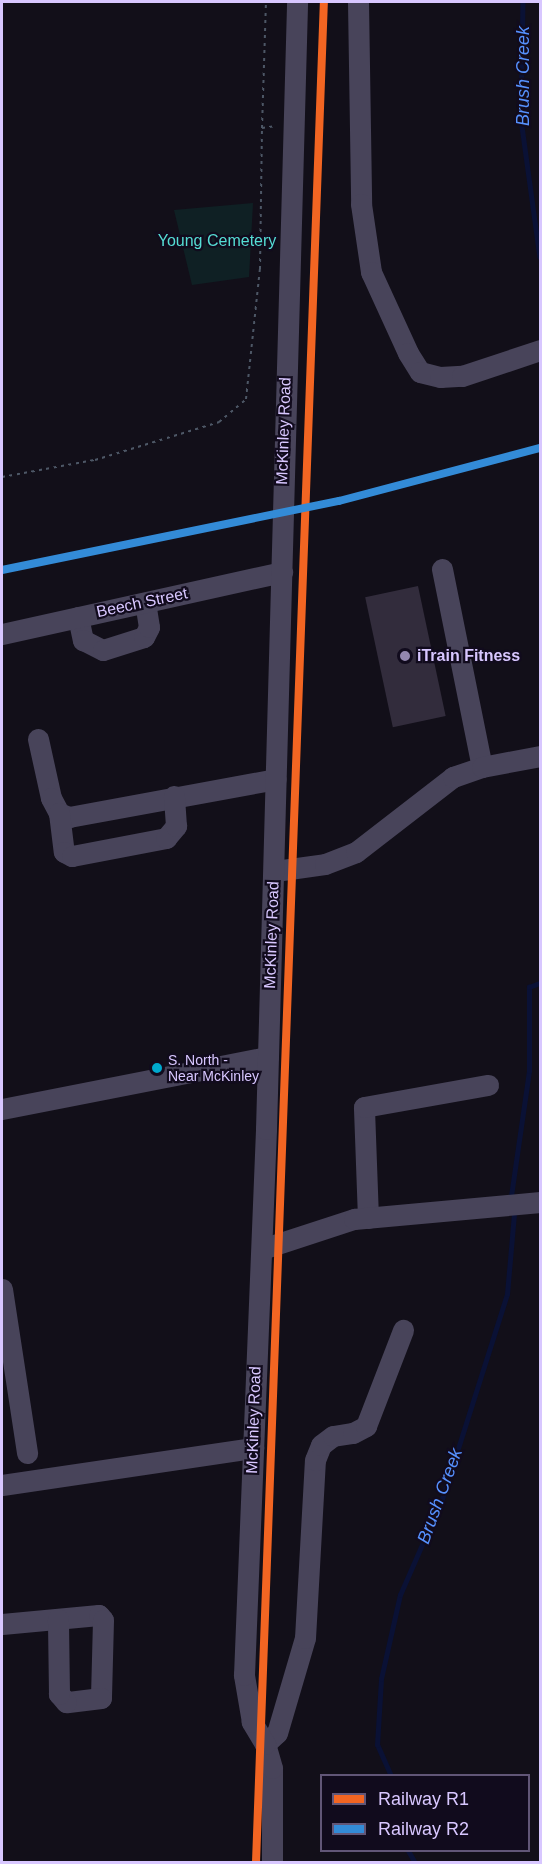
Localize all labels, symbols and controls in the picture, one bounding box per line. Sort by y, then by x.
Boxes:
water label: Brush Creek [512,26,534,126]
park label: Young Cemetery [158,231,276,251]
street label: McKinley Road [273,377,295,485]
street label: Beech Street [95,584,189,622]
place label: iTrain Fitness [417,646,520,666]
marker: iTrain Fitness [398,649,412,663]
street label: McKinley Road [261,881,283,989]
place label: S. North - Near McKinley [168,1052,259,1084]
marker: S. North - Near McKinley [151,1062,163,1074]
street label: McKinley Road [243,1366,265,1474]
water label: Brush Creek [413,1445,467,1547]
legend [320,1774,530,1852]
text: Railway R1 [378,1789,469,1809]
text: Railway R2 [378,1819,469,1839]

